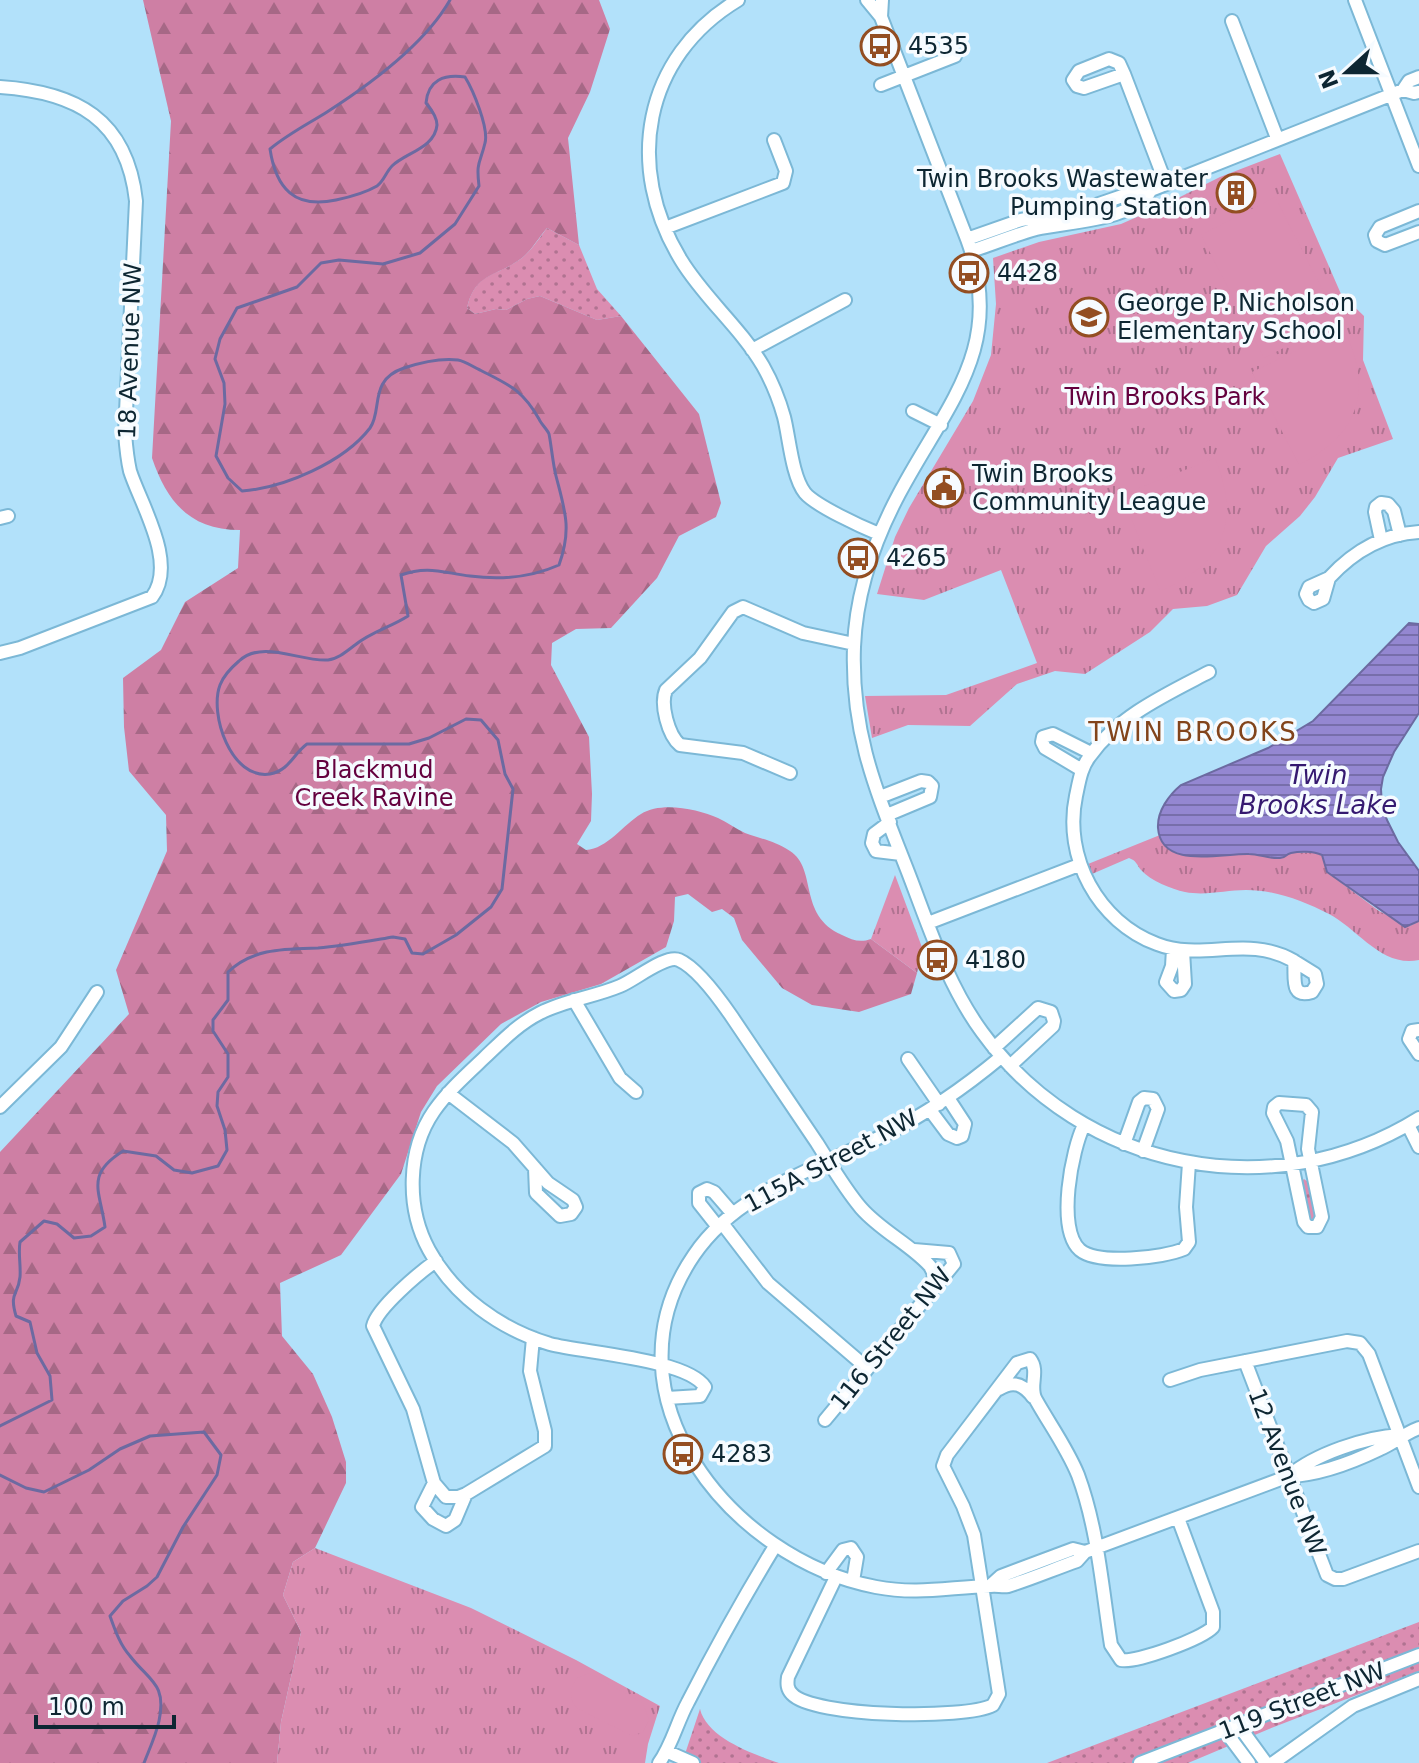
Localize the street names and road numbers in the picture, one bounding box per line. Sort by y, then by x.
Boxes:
street label: 18 Avenue NW [113,262,147,440]
street label: 115A Street NW [740,1104,922,1218]
street label: 116 Street NW [825,1262,957,1416]
street label: 12 Avenue NW [1242,1385,1332,1559]
street label: 119 Street NW [1215,1656,1389,1746]

